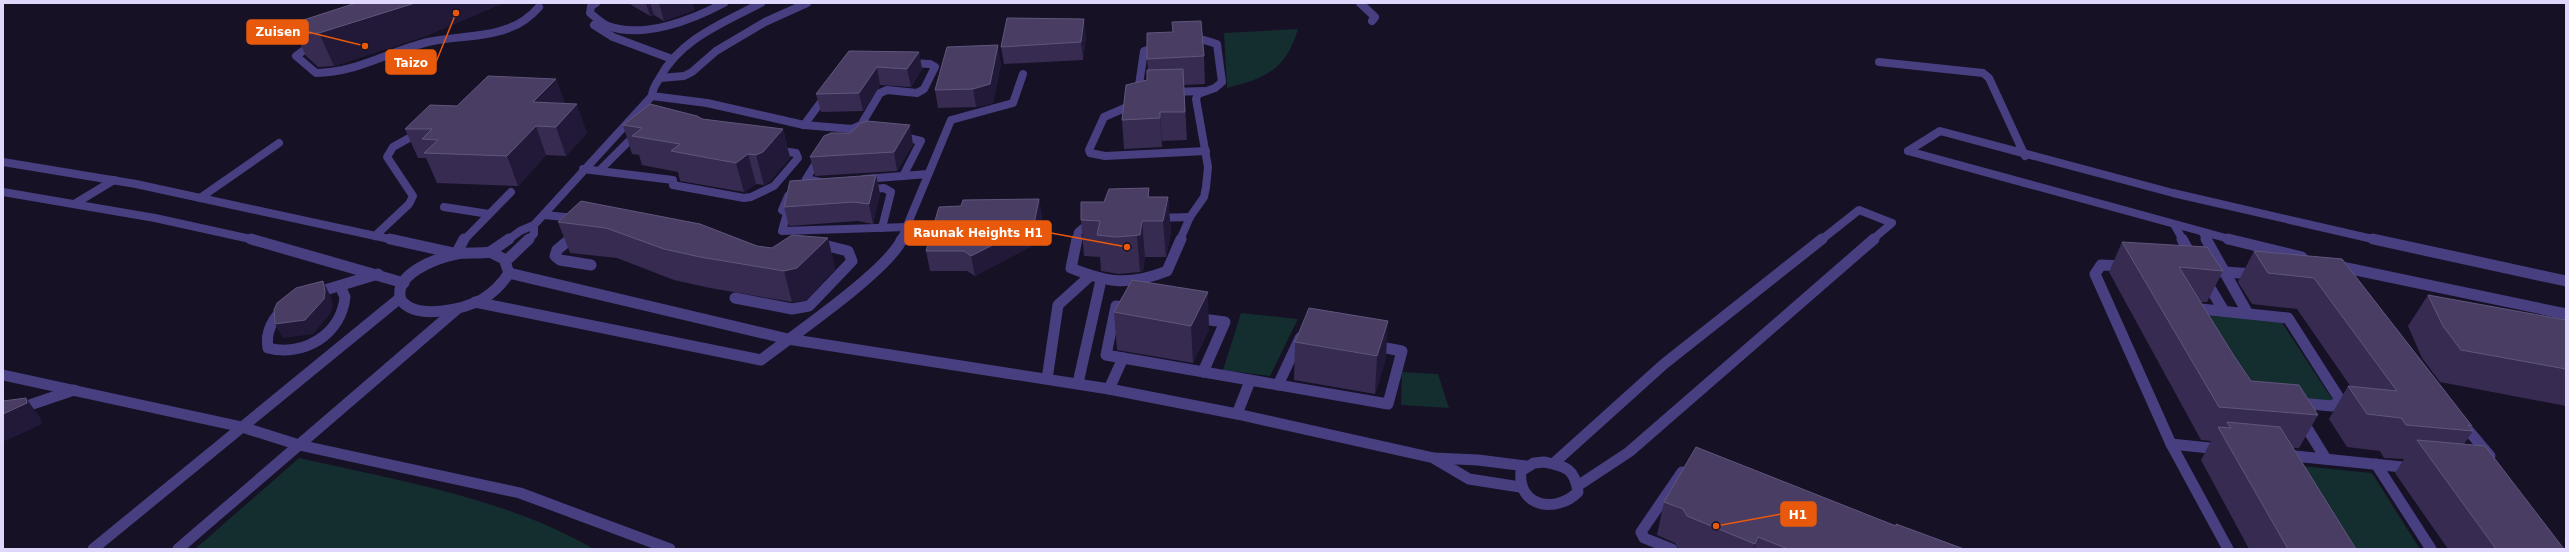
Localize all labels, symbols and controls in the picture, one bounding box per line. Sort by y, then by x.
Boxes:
callout: Zuisen [247,20,308,44]
text: Zuisen [255,25,301,39]
callout: Taizo [386,50,436,74]
text: Taizo [394,56,428,70]
callout: Raunak Heights H1 [905,221,1051,245]
text: Raunak Heights H1 [913,226,1043,240]
callout: H1 [1781,502,1816,526]
text: H1 [1789,508,1807,522]

